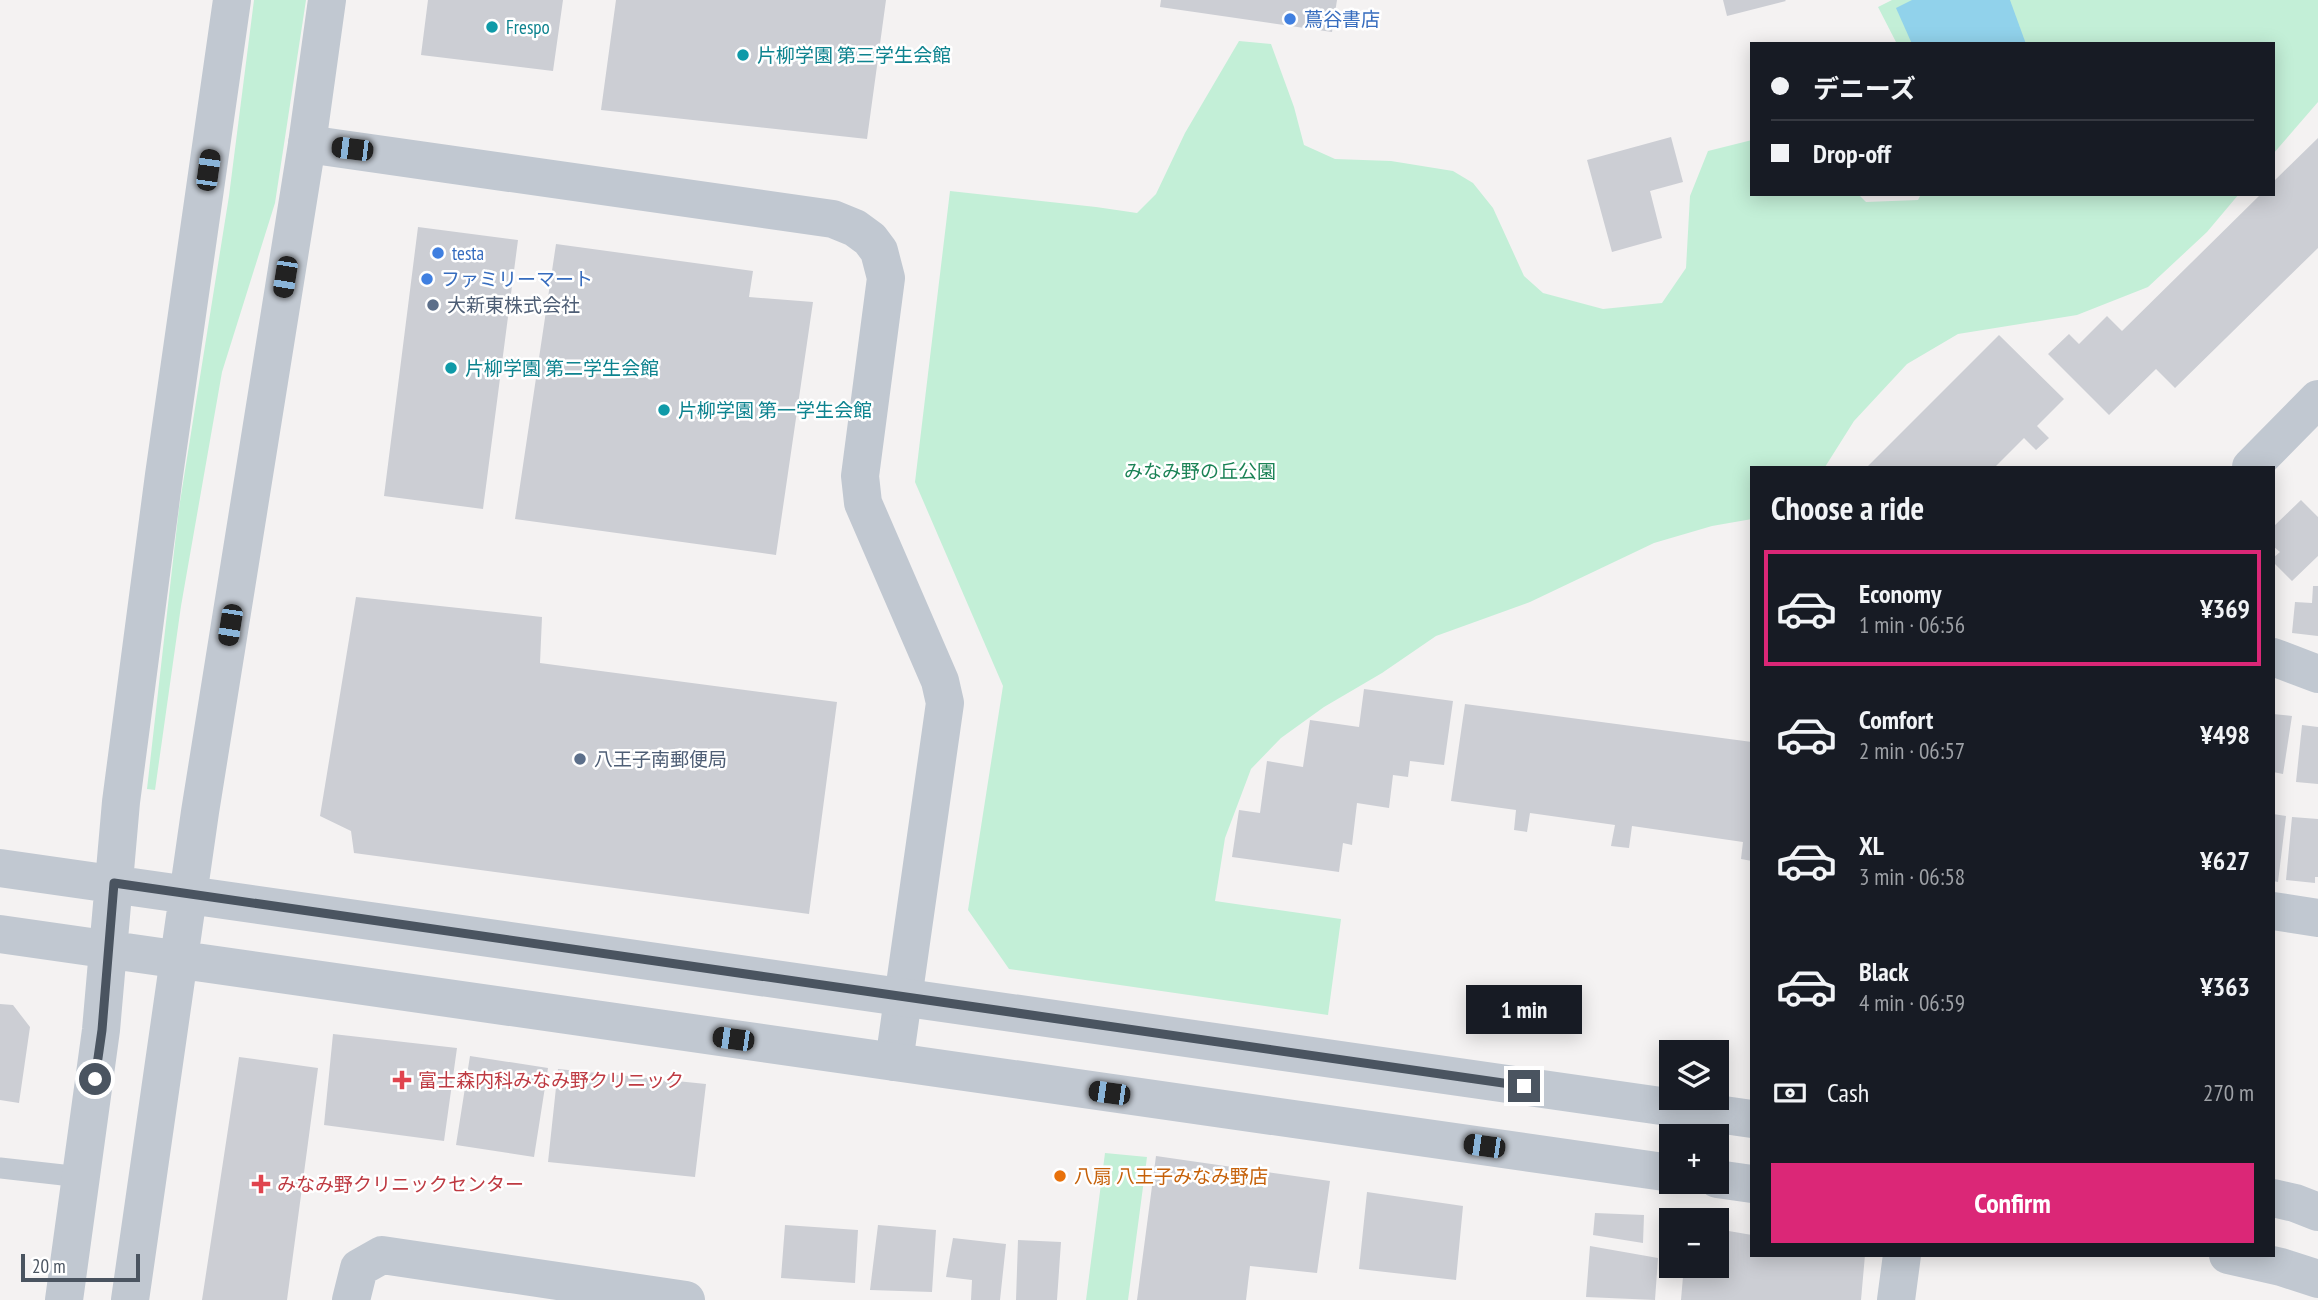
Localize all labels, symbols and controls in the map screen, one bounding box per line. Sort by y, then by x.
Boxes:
place label: 蔦谷書店 [1304,7,1380,31]
marker: 蔦谷書店 [1282,11,1298,27]
place label: Frespo [506,15,550,39]
marker: Frespo [484,19,500,35]
place label: 片柳学園 第三学生会館 [757,43,951,67]
marker: 片柳学園 第三学生会館 [735,47,751,63]
text: デニーズ [1813,72,1916,105]
car [330,136,375,162]
text: Drop-off [1813,137,1891,170]
car [195,148,222,192]
place label: testa [452,241,484,265]
marker: testa [430,245,446,261]
car [272,255,299,299]
place label: ファミリーマート [441,267,593,291]
marker: ファミリーマート [419,271,435,287]
place label: 大新東株式会社 [447,293,580,317]
marker: 大新東株式会社 [425,297,441,313]
place label: 片柳学園 第二学生会館 [465,356,659,380]
marker: 片柳学園 第二学生会館 [443,360,459,376]
place label: 片柳学園 第一学生会館 [678,398,872,422]
marker: 片柳学園 第一学生会館 [656,402,672,418]
park label: みなみ野の丘公園 [1124,459,1276,483]
text: Choose a ride [1771,487,1924,529]
icon: car [1775,577,1838,640]
text: Economy [1859,577,1941,610]
text: ¥369 [2200,592,2250,625]
car [217,603,244,647]
text: 1 min · 06:56 [1859,610,1965,639]
icon: car [1775,703,1838,766]
text: Comfort [1859,703,1933,736]
text: ¥498 [2200,718,2250,751]
text: 2 min · 06:57 [1859,736,1965,765]
place label: 八王子南郵便局 [594,747,727,771]
marker: 八王子南郵便局 [572,751,588,767]
icon: car [1775,829,1838,892]
text: XL [1859,829,1884,862]
text: ¥627 [2200,844,2250,877]
text: 3 min · 06:58 [1859,862,1965,891]
icon: car [1775,955,1838,1018]
text: Black [1859,955,1909,988]
text: ¥363 [2200,970,2250,1003]
callout: 1 min [1466,984,1582,1034]
text: 4 min · 06:59 [1859,988,1965,1017]
text: 1 min [1501,995,1547,1024]
car [711,1026,756,1052]
map controls [1659,1040,1729,1278]
button: layers [1659,1040,1729,1110]
route start [79,1063,111,1095]
place label: 富士森内科みなみ野クリニック [418,1068,684,1092]
marker: 富士森内科みなみ野クリニック [392,1070,412,1090]
route end [1508,1070,1540,1102]
icon: cash [1771,1074,1809,1112]
text: Cash [1827,1076,1869,1109]
text: 270 m [2203,1078,2254,1107]
car [1087,1080,1132,1106]
button: + [1659,1124,1729,1194]
car [1462,1133,1507,1159]
button: Confirm [1771,1163,2254,1243]
place label: 八扇 八王子みなみ野店 [1074,1164,1268,1188]
marker: 八扇 八王子みなみ野店 [1052,1168,1068,1184]
place label: みなみ野クリニックセンター [277,1172,524,1196]
marker: みなみ野クリニックセンター [251,1174,271,1194]
button: − [1659,1208,1729,1278]
scale bar [21,1251,140,1283]
text: 20 m [32,1254,66,1278]

